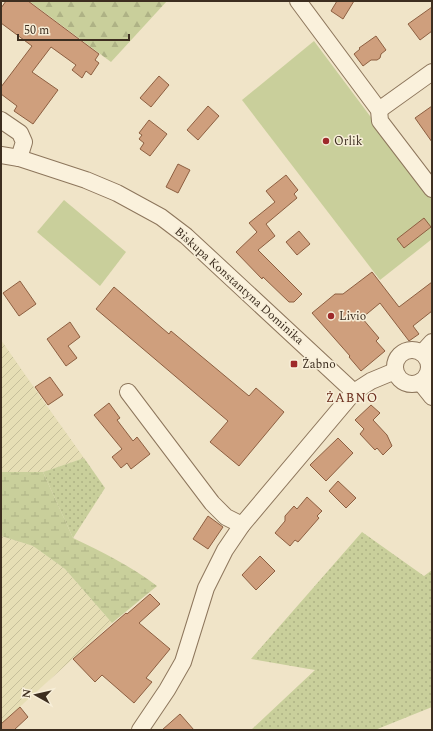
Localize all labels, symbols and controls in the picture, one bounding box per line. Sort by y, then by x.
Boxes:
scale bar [18,16,129,42]
text: 50 m [24,21,49,40]
place label: Orlik [334,132,363,151]
marker: Orlik [321,136,331,146]
street label: Biskupa Konstantyna Dominika [170,223,308,350]
place label: Livio [339,307,366,326]
marker: Livio [326,311,336,321]
place label: Żabno [302,355,336,374]
marker: Żabno [289,359,299,369]
district label: ŻABNO [326,388,378,408]
north arrow [16,675,56,715]
text: N [18,688,36,699]

